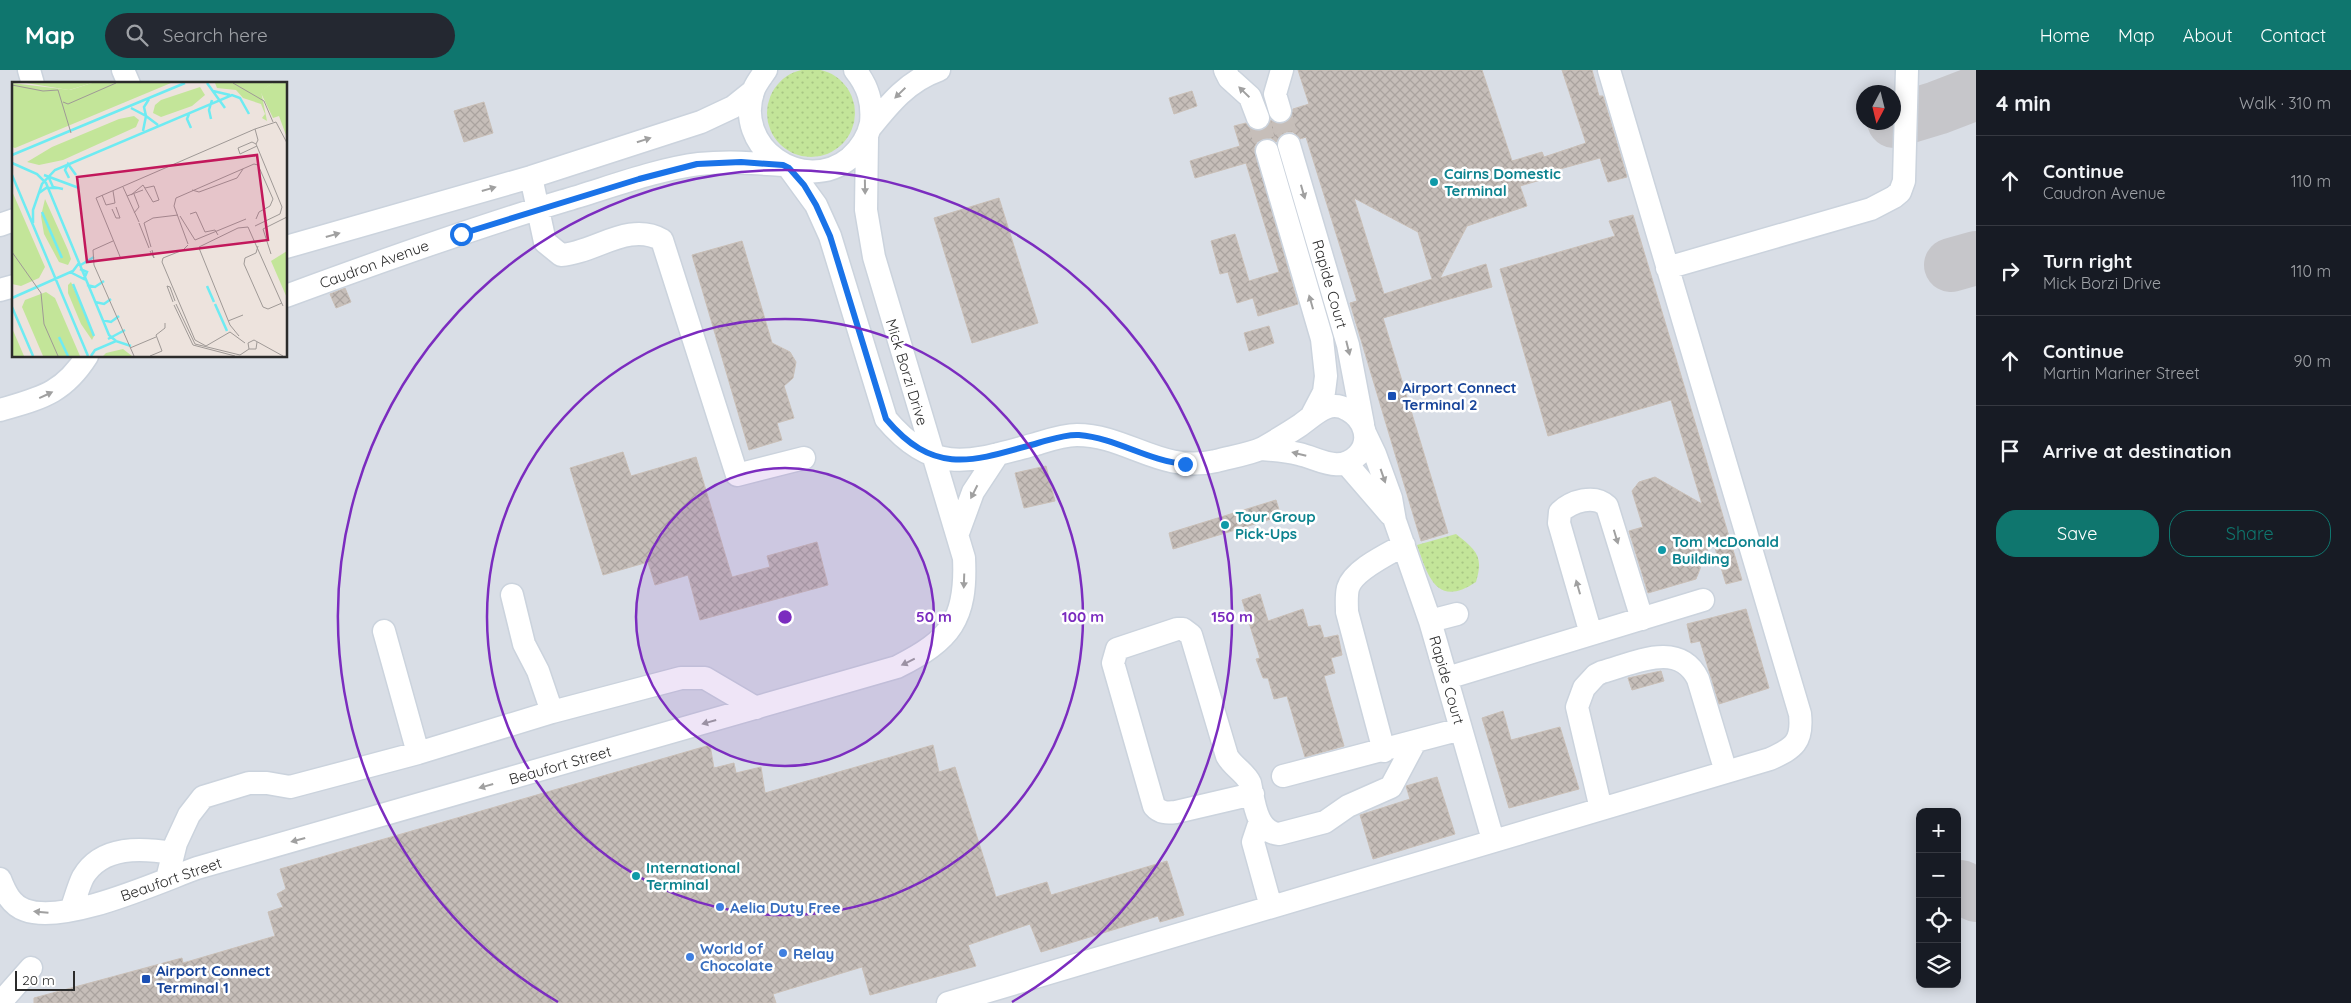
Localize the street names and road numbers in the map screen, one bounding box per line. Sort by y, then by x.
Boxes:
street label: Caudron Avenue [317,235,431,293]
street label: Rapide Court [1308,237,1352,331]
street label: Mick Borzi Drive [882,316,932,428]
street label: Rapide Court [1425,633,1469,727]
street label: Beaufort Street [507,741,613,789]
street label: Beaufort Street [118,853,224,905]

